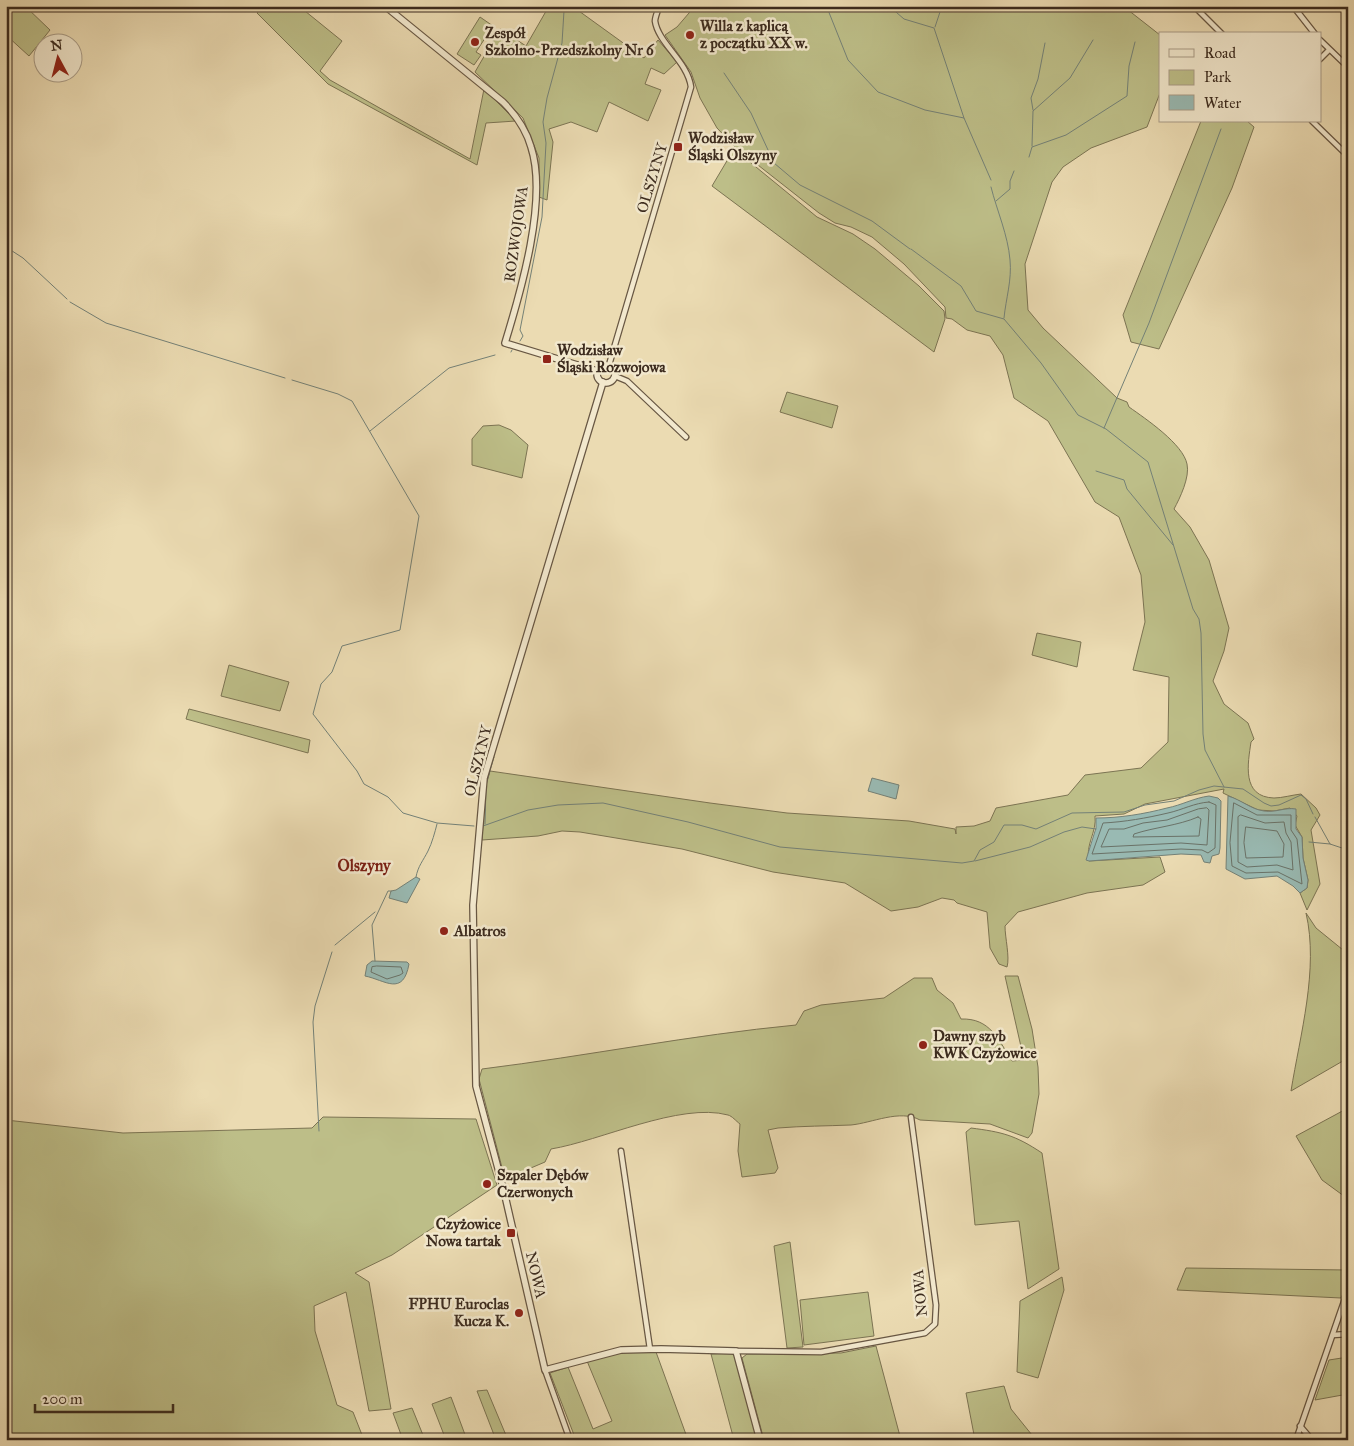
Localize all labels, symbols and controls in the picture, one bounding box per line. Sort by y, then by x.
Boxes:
place label: Willa z kaplicą z początku XX w. [700,17,808,53]
place label: Zespół Szkolno-Przedszkolny Nr 6 [485,24,655,60]
marker: Willa z kaplicą z początku XX w. [684,29,696,41]
north arrow [32,32,82,82]
legend [1159,32,1322,122]
text: N [50,36,64,55]
marker: Zespół Szkolno-Przedszkolny Nr 6 [469,36,481,48]
text: Road [1204,44,1236,62]
text: Park [1204,68,1231,86]
text: Water [1204,94,1241,112]
place label: Wodzisław Śląski Olszyny [688,129,777,165]
street label: OLSZYNY [633,140,671,215]
marker: Wodzisław Śląski Olszyny [672,141,684,153]
street label: ROZWOJOWA [500,185,533,283]
place label: Wodzisław Śląski Rozwojowa [557,341,666,377]
marker: Wodzisław Śląski Rozwojowa [541,353,553,365]
street label: OLSZYNY [461,723,496,798]
district label: Olszyny [337,856,392,876]
place label: Albatros [453,922,506,940]
marker: Albatros [438,925,450,937]
place label: Dawny szyb KWK Czyżowice [933,1027,1037,1063]
marker: Dawny szyb KWK Czyżowice [917,1039,929,1051]
place label: Szpaler Dębów Czerwonych [497,1166,589,1202]
marker: Szpaler Dębów Czerwonych [481,1178,493,1190]
place label: Czyżowice Nowa tartak [426,1215,502,1250]
marker: Czyżowice Nowa tartak [505,1227,517,1239]
street label: NOWA [522,1250,550,1300]
street label: NOWA [909,1269,931,1317]
place label: FPHU Euroclas Kucza K. [408,1295,510,1330]
marker: FPHU Euroclas Kucza K. [513,1307,525,1319]
scale bar [35,1381,172,1413]
text: 200 m [42,1390,83,1408]

